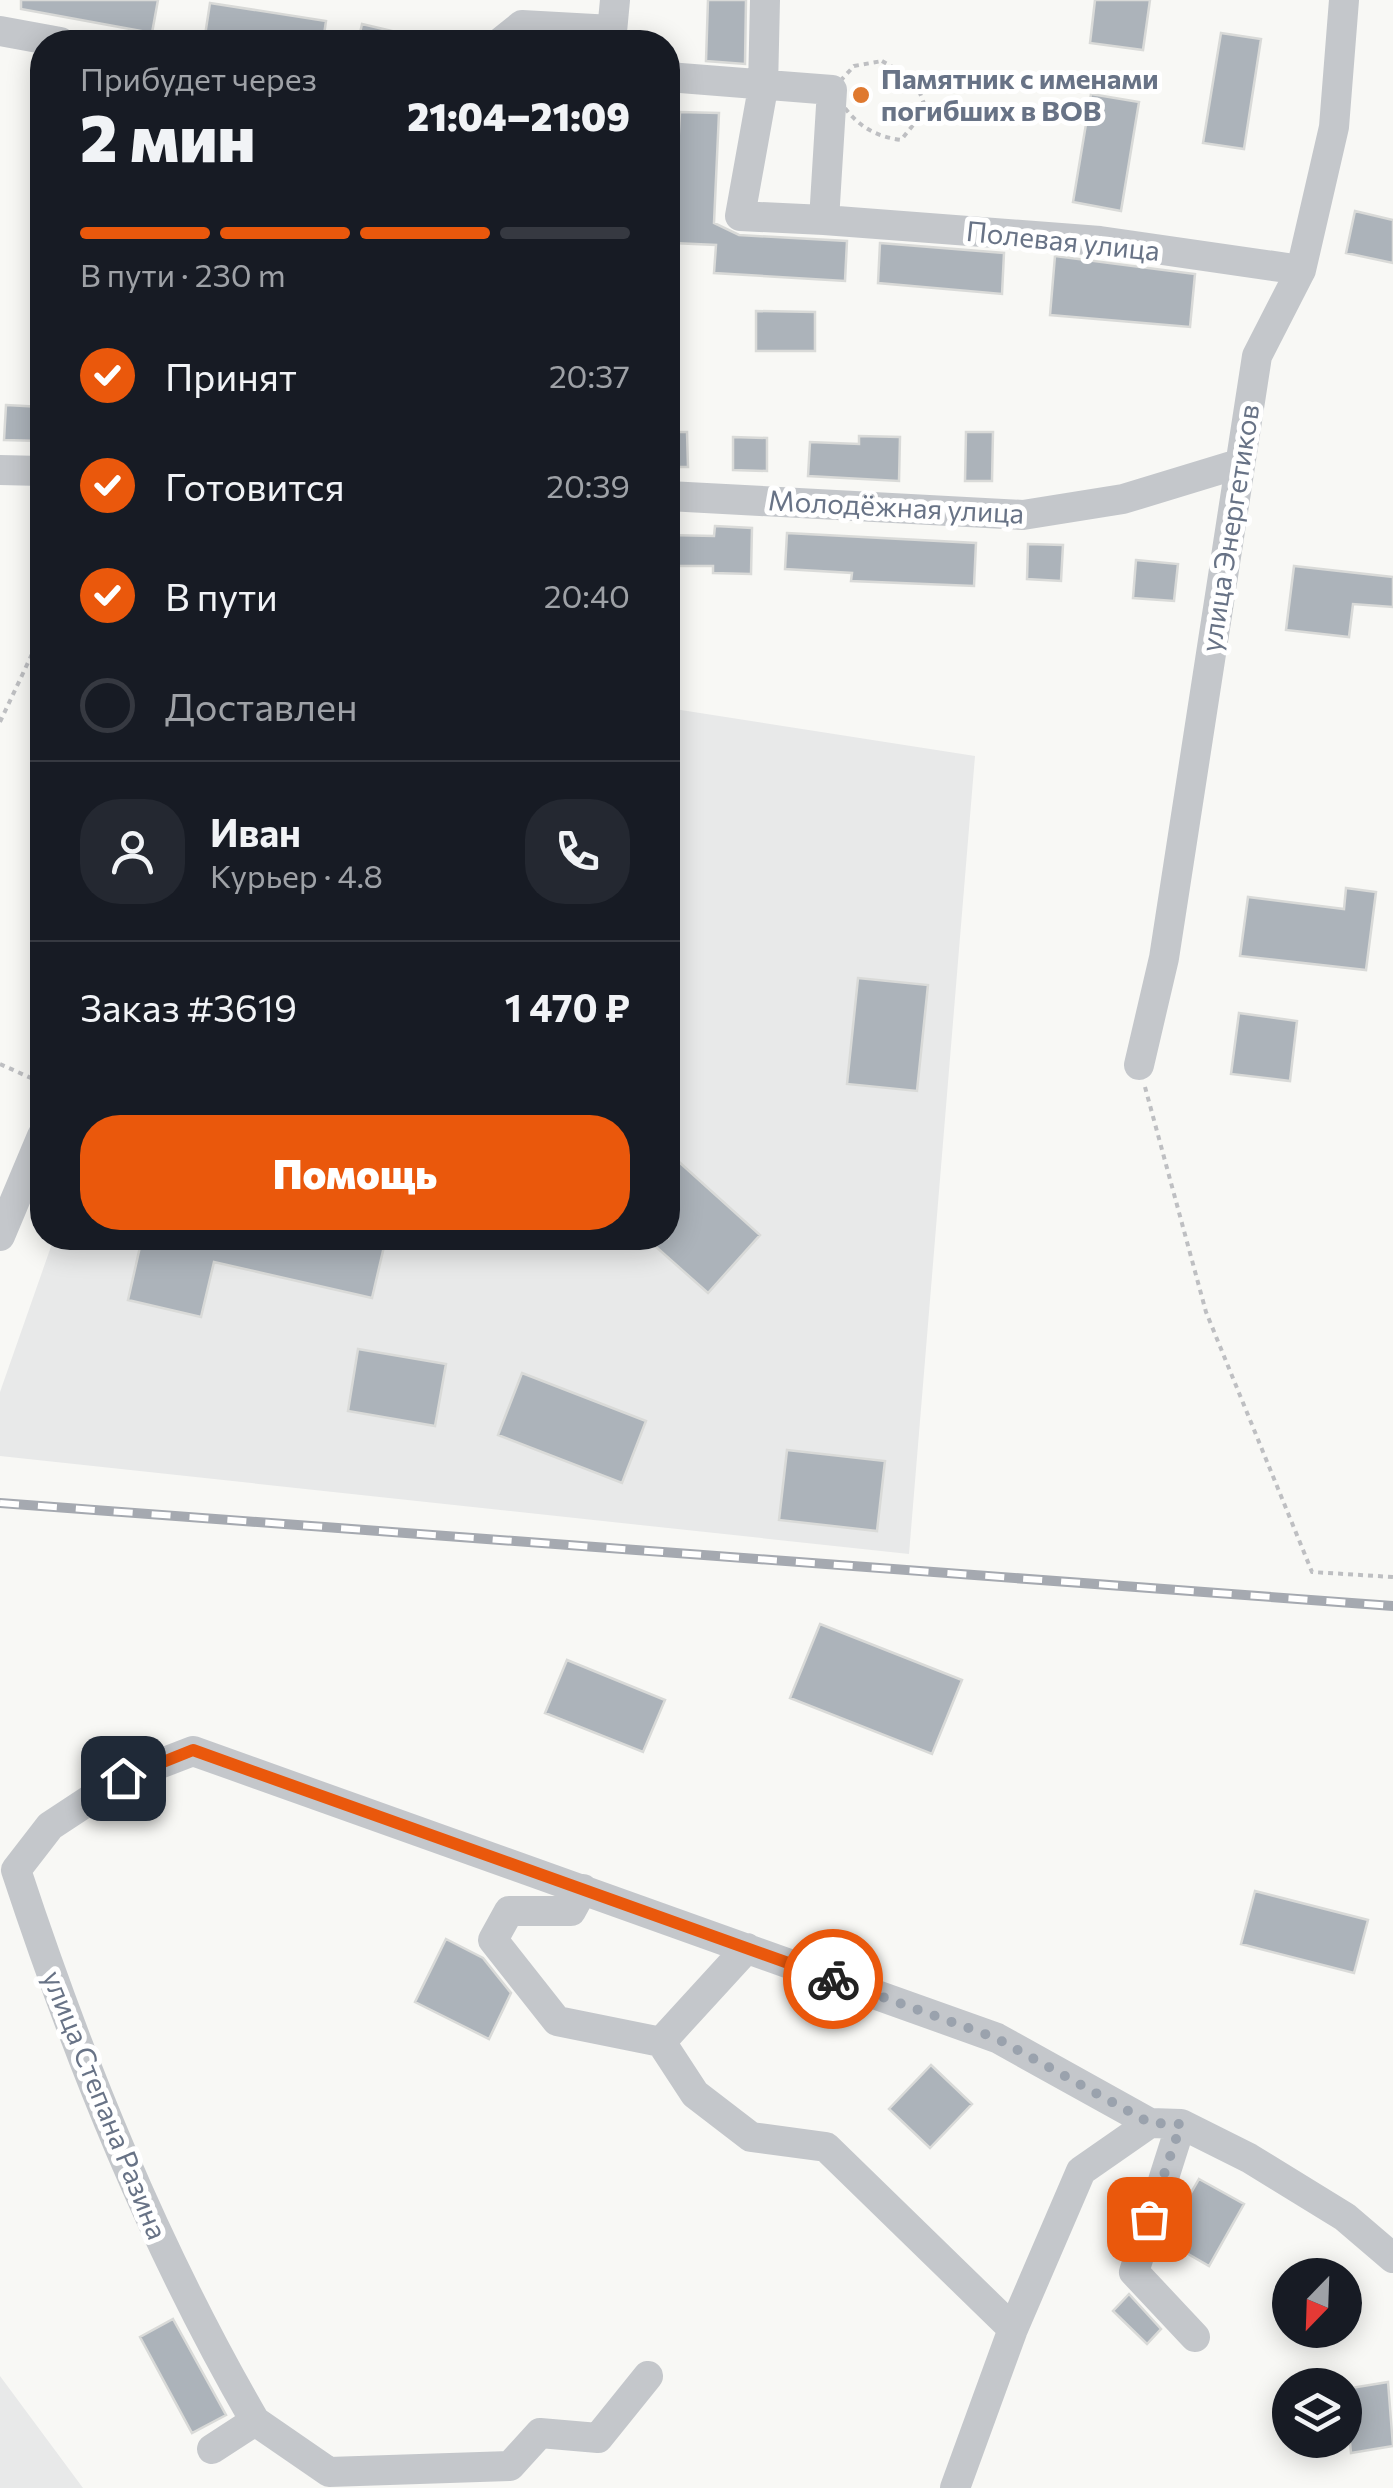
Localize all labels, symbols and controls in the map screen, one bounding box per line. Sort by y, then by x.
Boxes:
text: Прибудет через [80,58,317,98]
place label: Памятник с именами погибших в ВОВ [881,61,1158,127]
marker: Памятник с именами погибших в ВОВ [850,84,872,106]
text: 21:04–21:09 [407,92,630,139]
text: 2 мин [80,96,255,175]
street label: Полевая улица [965,213,1162,267]
text: В пути · 230 m [80,254,286,294]
icon: check [80,348,135,403]
text: Принят [165,352,297,399]
text: 20:37 [549,355,630,395]
street label: улица Энергетиков [1193,402,1265,654]
icon: check [80,458,135,513]
text: Готовится [165,462,345,509]
text: 20:39 [546,465,630,505]
street label: Молодёжная улица [767,482,1025,530]
icon: check [80,568,135,623]
text: В пути [165,572,278,619]
text: 20:40 [544,575,630,615]
text: Доставлен [165,682,358,729]
button: person [80,799,185,904]
button: phone [525,799,630,904]
text: Иван [210,808,301,855]
text: Курьер · 4.8 [210,855,383,895]
text: Заказ #3619 [80,983,297,1030]
text: 1 470 ₽ [505,983,630,1030]
button: Помощь [80,1115,630,1230]
pin [81,1736,166,1821]
icon: home [96,1751,151,1806]
courier [783,1929,883,2029]
icon: bike [806,1952,861,2007]
street label: улица Степана Разина [36,1965,175,2244]
pin [1107,2177,1192,2262]
icon: bag [1122,2192,1177,2247]
north arrow [1272,2258,1362,2348]
map controls [1272,2258,1362,2458]
button: layers [1272,2368,1362,2458]

